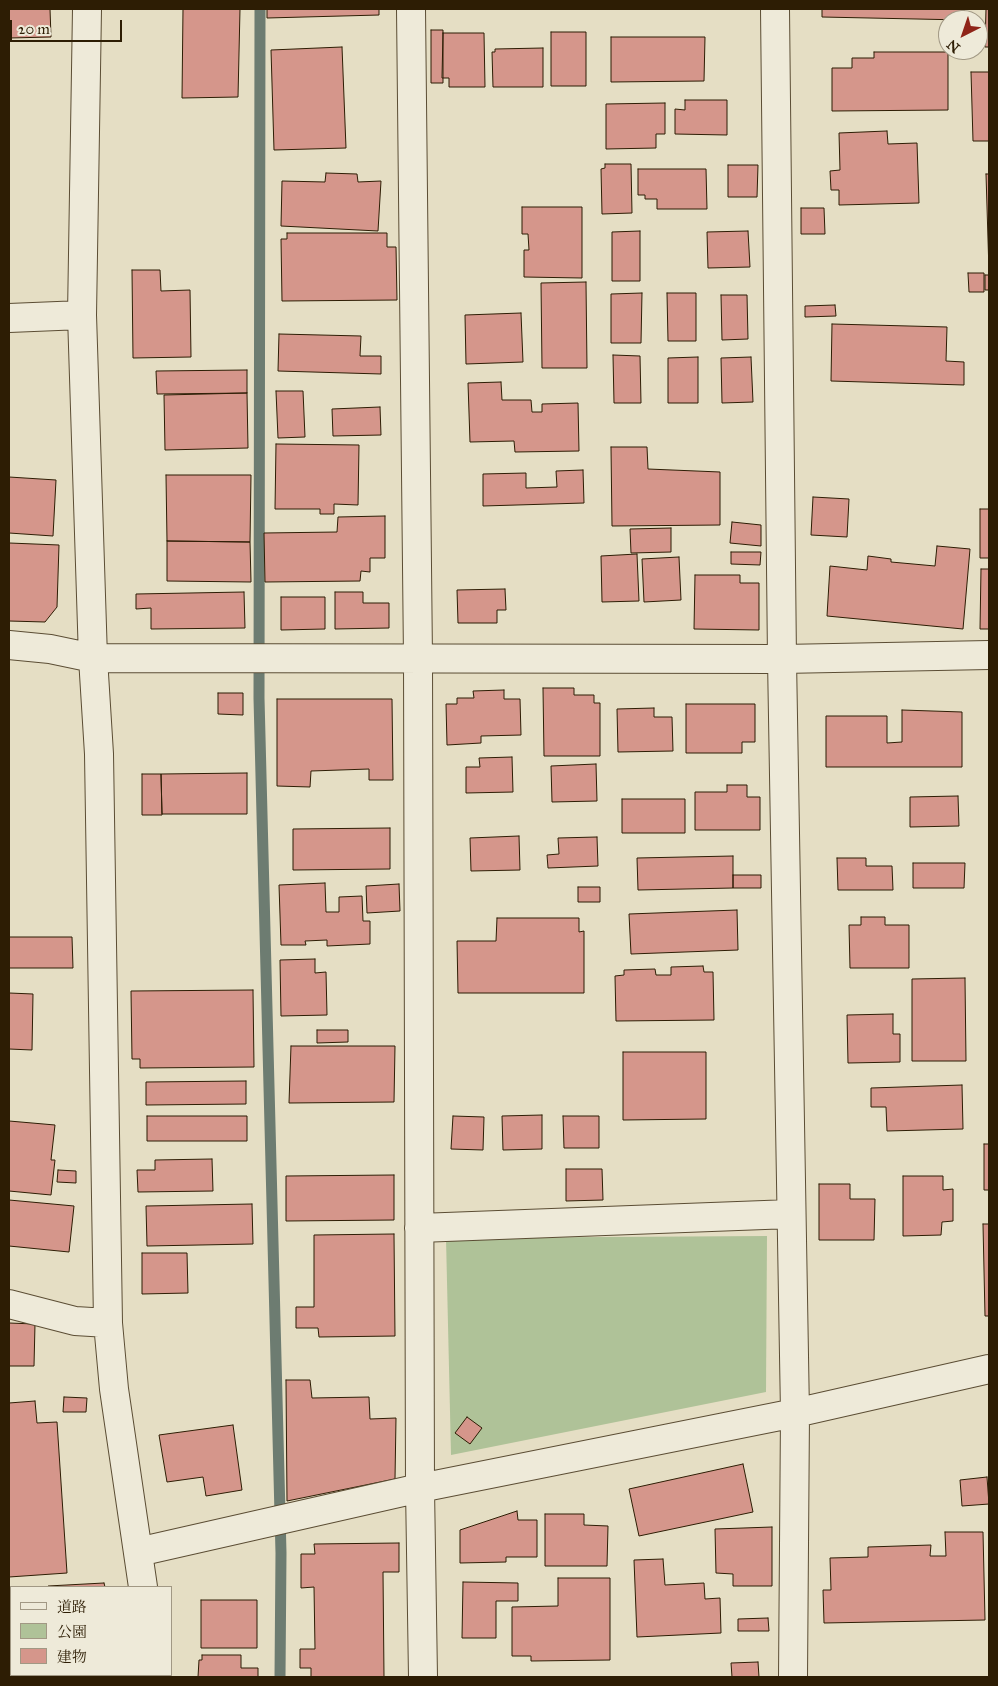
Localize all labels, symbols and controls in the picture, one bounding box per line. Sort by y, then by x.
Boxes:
scale bar [12,10,125,42]
north arrow [938,10,988,60]
text: 20 m [18,20,50,38]
text: N [943,36,964,56]
legend [10,1586,172,1676]
text: 道路 [57,1598,87,1616]
text: 公園 [57,1623,87,1641]
text: 建物 [57,1648,87,1666]

